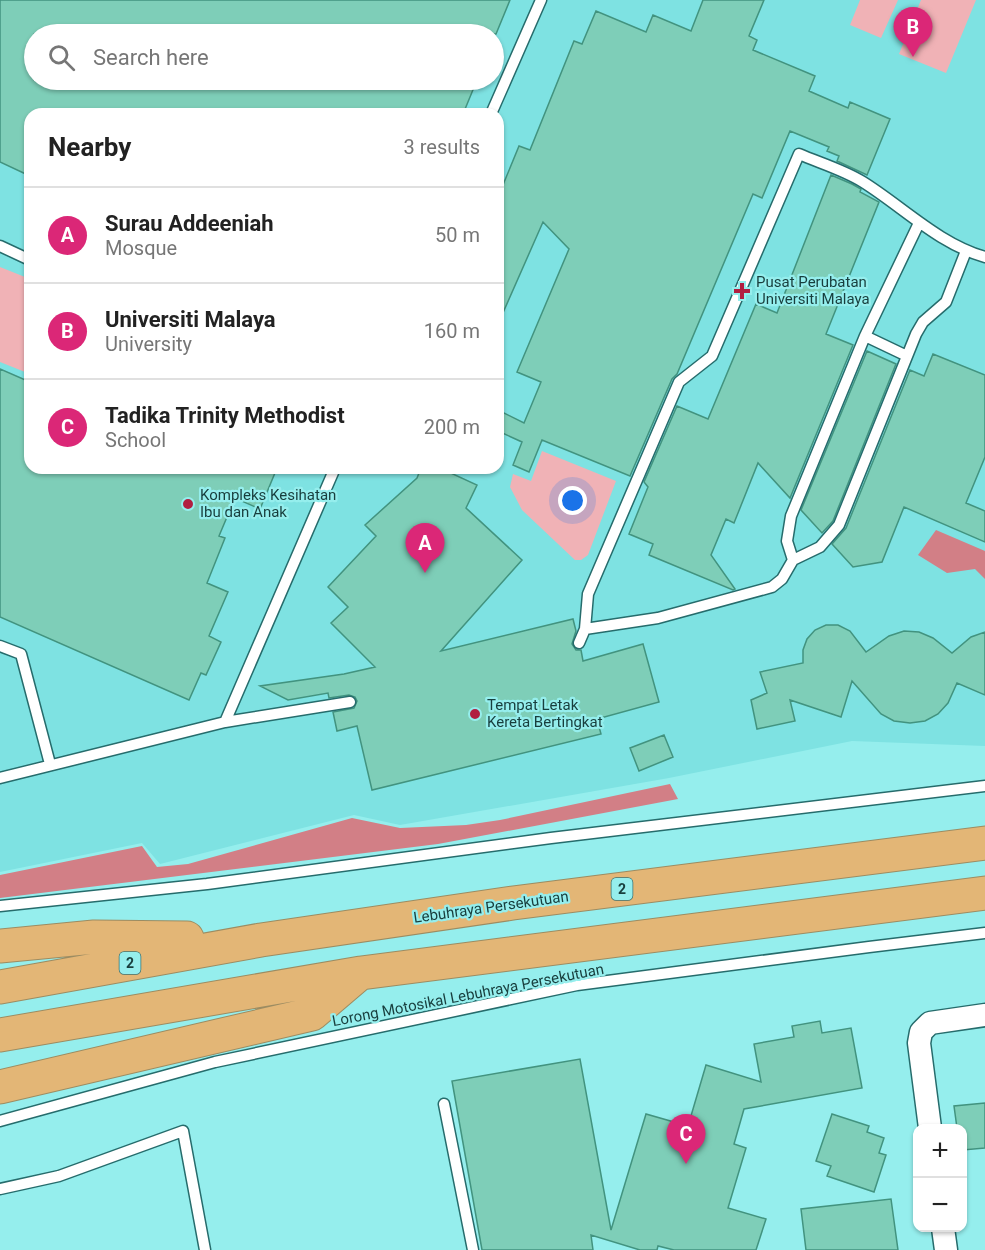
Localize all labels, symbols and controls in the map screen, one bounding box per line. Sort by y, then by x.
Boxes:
pin: B [894,8,932,57]
search box [24,24,504,90]
icon: search [45,41,78,74]
text: Search here [93,45,209,70]
text: Nearby [48,132,131,162]
text: 3 results [404,135,480,159]
text: Surau Addeeniah [105,211,274,236]
text: A [61,223,74,247]
text: 50 m [435,223,480,247]
text: Mosque [105,236,177,260]
place label: Pusat Perubatan Universiti Malaya [756,273,870,308]
marker: Pusat Perubatan Universiti Malaya [733,282,751,300]
text: Universiti Malaya [105,307,276,332]
text: B [61,319,74,343]
text: 160 m [424,319,480,343]
text: University [105,332,192,356]
text: Tadika Trinity Methodist [105,403,345,428]
text: C [61,415,74,439]
text: 200 m [424,415,480,439]
text: School [105,428,166,452]
place label: Kompleks Kesihatan Ibu dan Anak [200,486,336,521]
your location [558,486,587,515]
marker: Kompleks Kesihatan Ibu dan Anak [181,497,195,511]
pin: A [406,524,444,573]
place label: Tempat Letak Kereta Bertingkat [487,696,603,731]
marker: Tempat Letak Kereta Bertingkat [468,707,482,721]
road number: 2 [612,878,632,900]
street label: Lebuhraya Persekutuan [412,887,570,927]
road number: 2 [120,952,140,974]
street label: Lorong Motosikal Lebuhraya Persekutuan [331,960,605,1030]
pin: C [666,1114,706,1164]
map controls [913,1124,967,1232]
button: + [913,1124,967,1178]
button: − [913,1178,967,1232]

